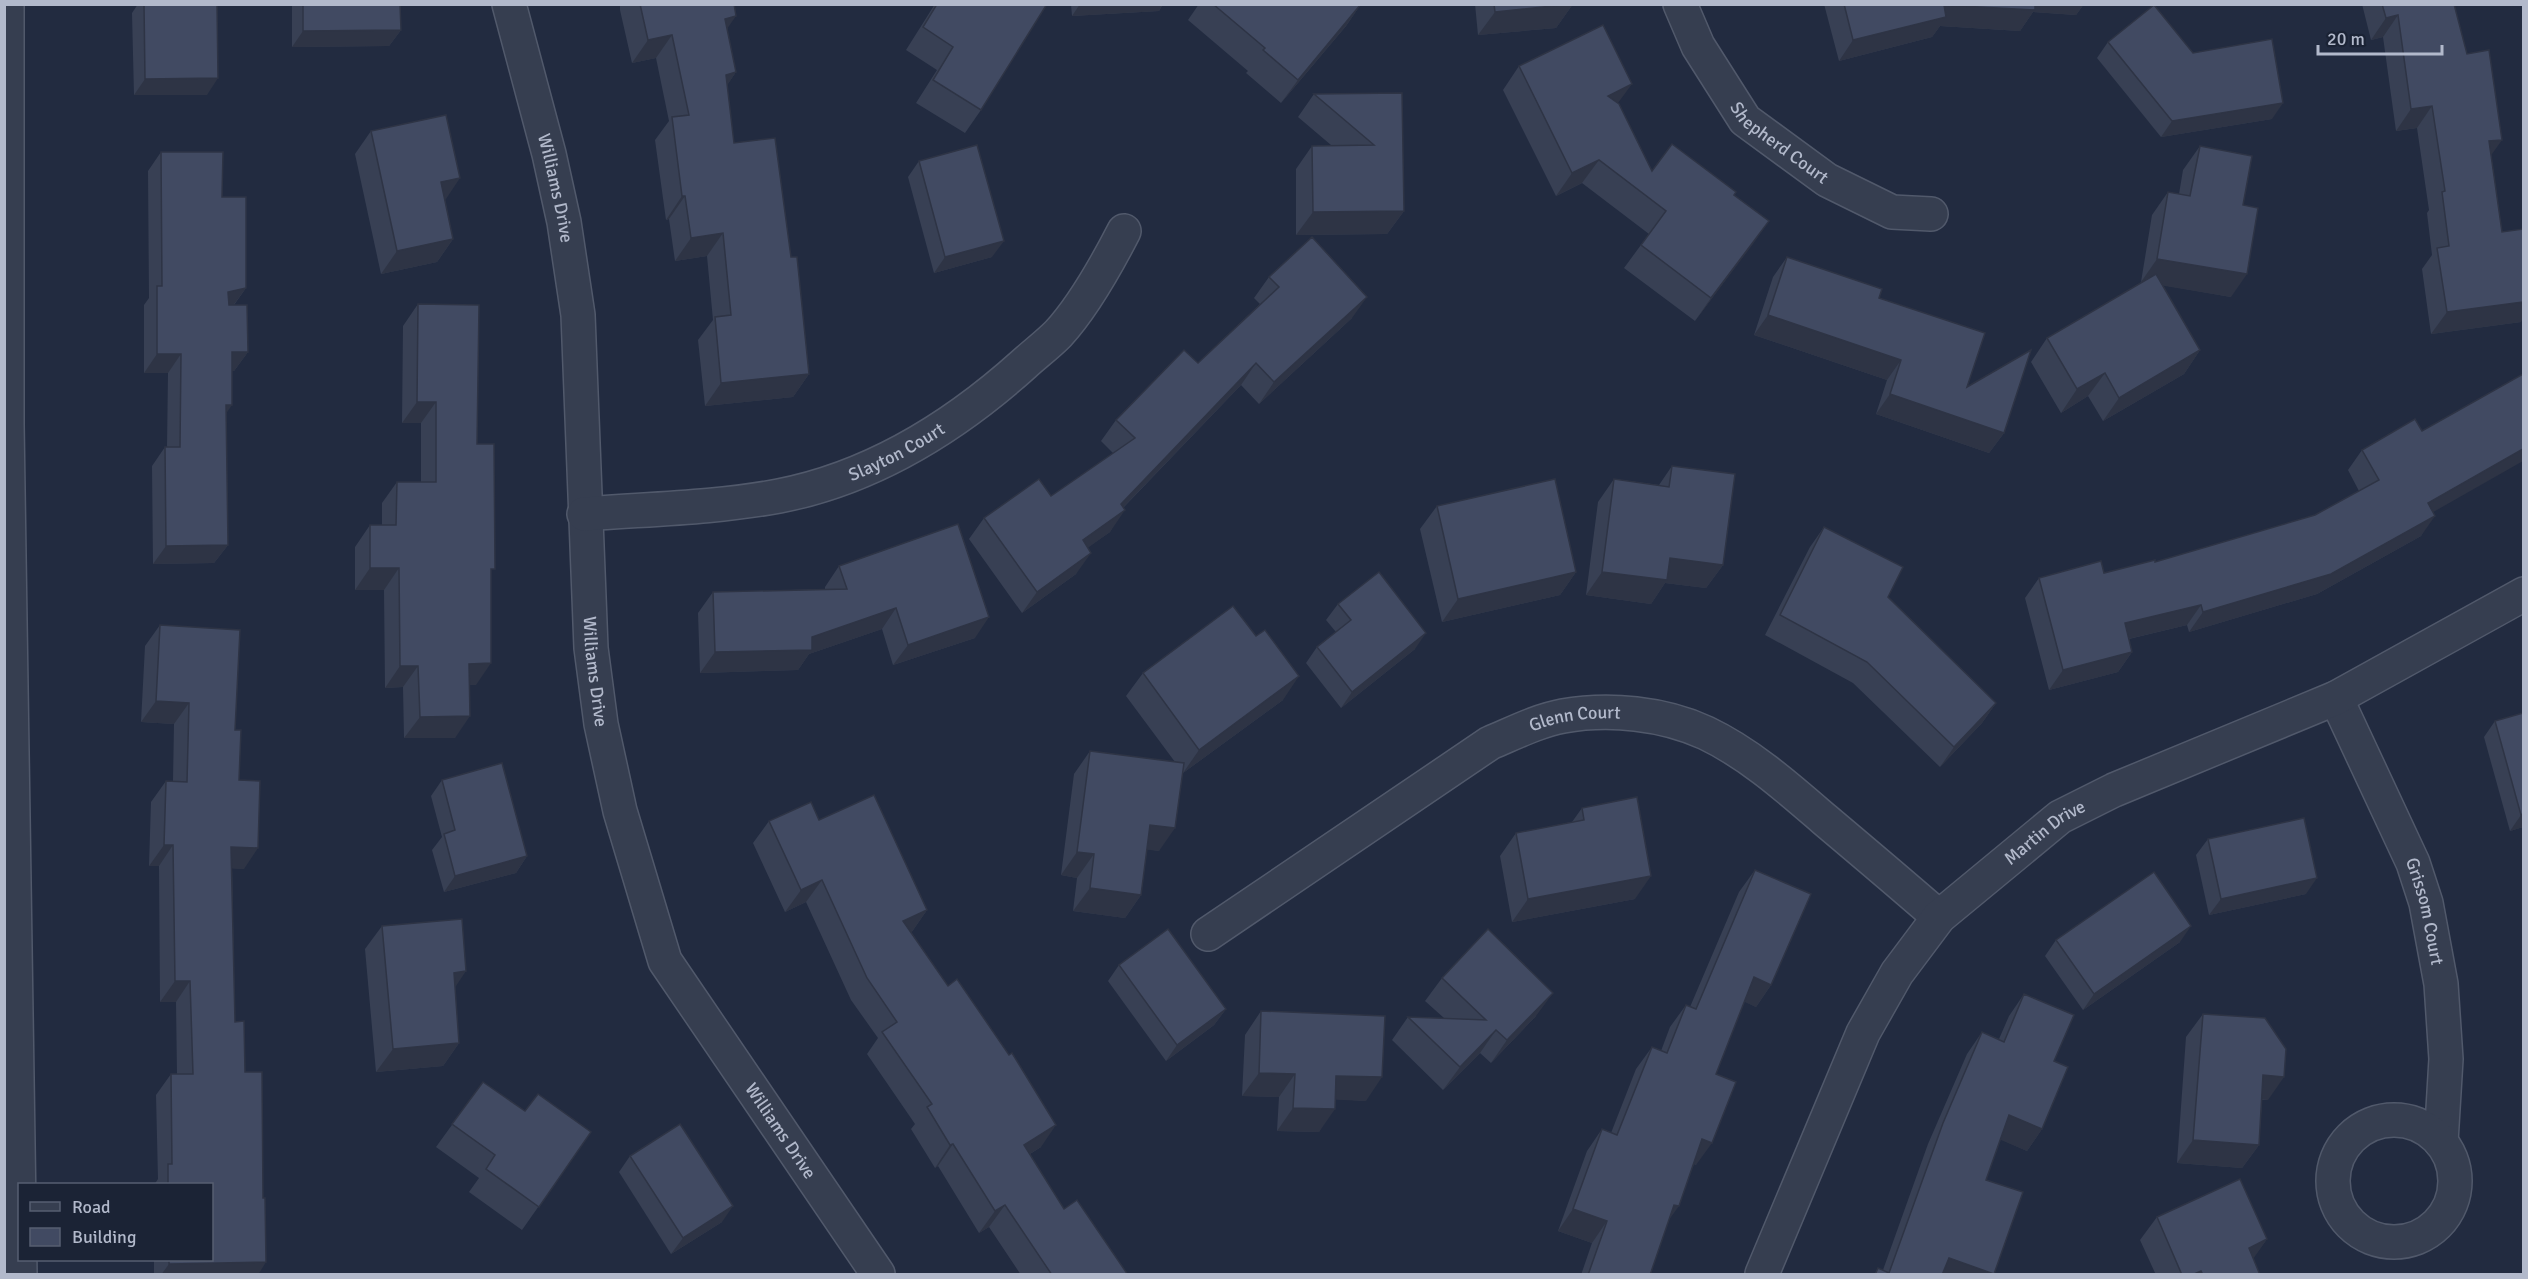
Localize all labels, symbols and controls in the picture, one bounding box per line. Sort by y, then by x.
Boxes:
scale bar [2318,18,2442,56]
text: 20 m [2327,28,2365,50]
street label: Shepherd Court [1725,98,1833,188]
street label: Williams Drive [533,131,578,244]
street label: Slayton Court [845,418,949,486]
street label: Williams Drive [579,616,612,728]
street label: Glenn Court [1526,701,1621,736]
street label: Martin Drive [2000,795,2089,870]
street label: Grissom Court [2401,855,2448,967]
street label: Williams Drive [740,1079,821,1183]
legend [18,1183,213,1261]
text: Road [72,1196,111,1218]
text: Building [72,1226,136,1248]

